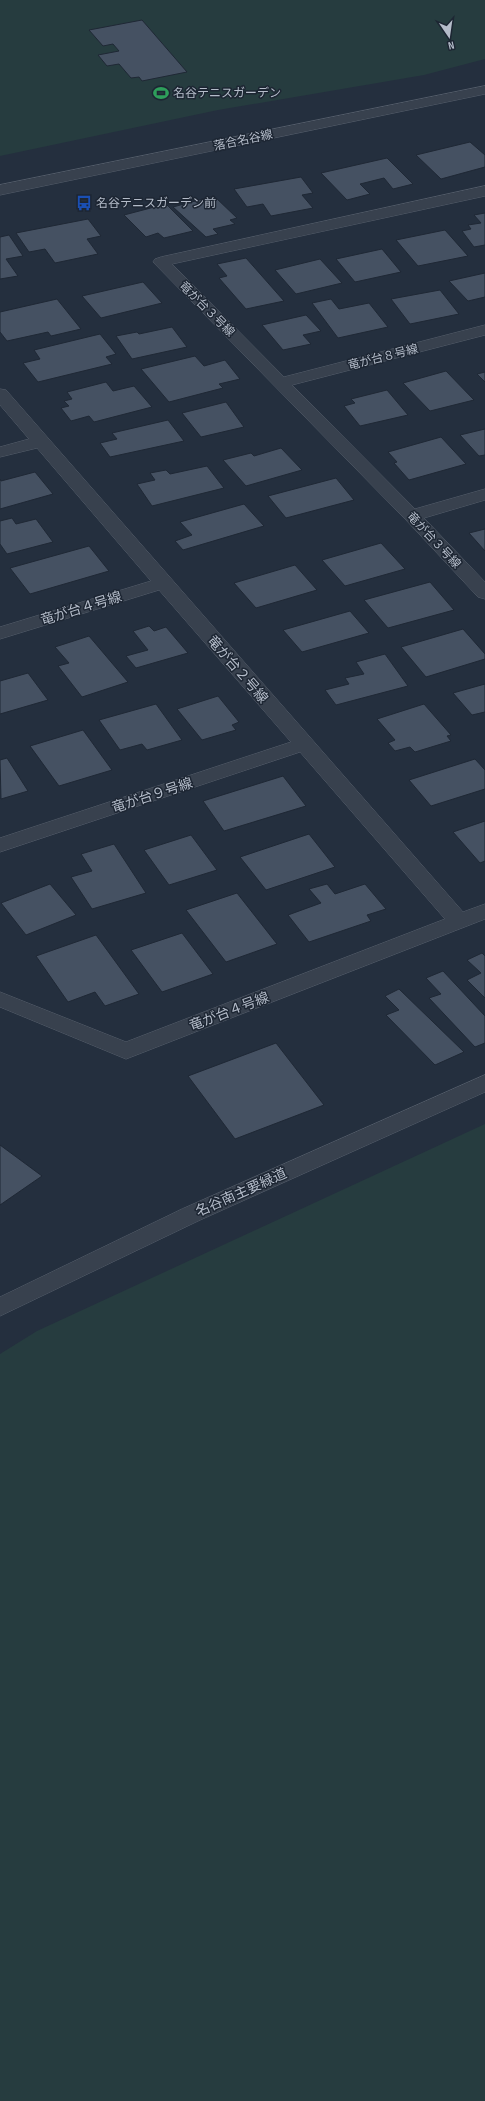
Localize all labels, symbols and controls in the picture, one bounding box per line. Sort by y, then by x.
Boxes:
north arrow [429,16,469,56]
text: N [447,38,455,52]
sports icon: 名谷テニスガーデン [152,84,170,102]
place label: 名谷テニスガーデン [173,86,281,101]
street label: 落合名谷線 [212,127,274,154]
bus stop icon: 名谷テニスガーデン前 [75,194,93,212]
place label: 名谷テニスガーデン前 [96,196,216,211]
street label: 竜が台３号線 [176,279,237,340]
street label: 竜が台８号線 [346,341,420,373]
street label: 竜が台３号線 [404,509,464,572]
street label: 竜が台４号線 [38,588,124,629]
street label: 竜が台２号線 [204,632,272,707]
street label: 竜が台９号線 [110,774,195,817]
street label: 竜が台４号線 [187,988,271,1034]
street label: 名谷南主要緑道 [193,1165,289,1220]

